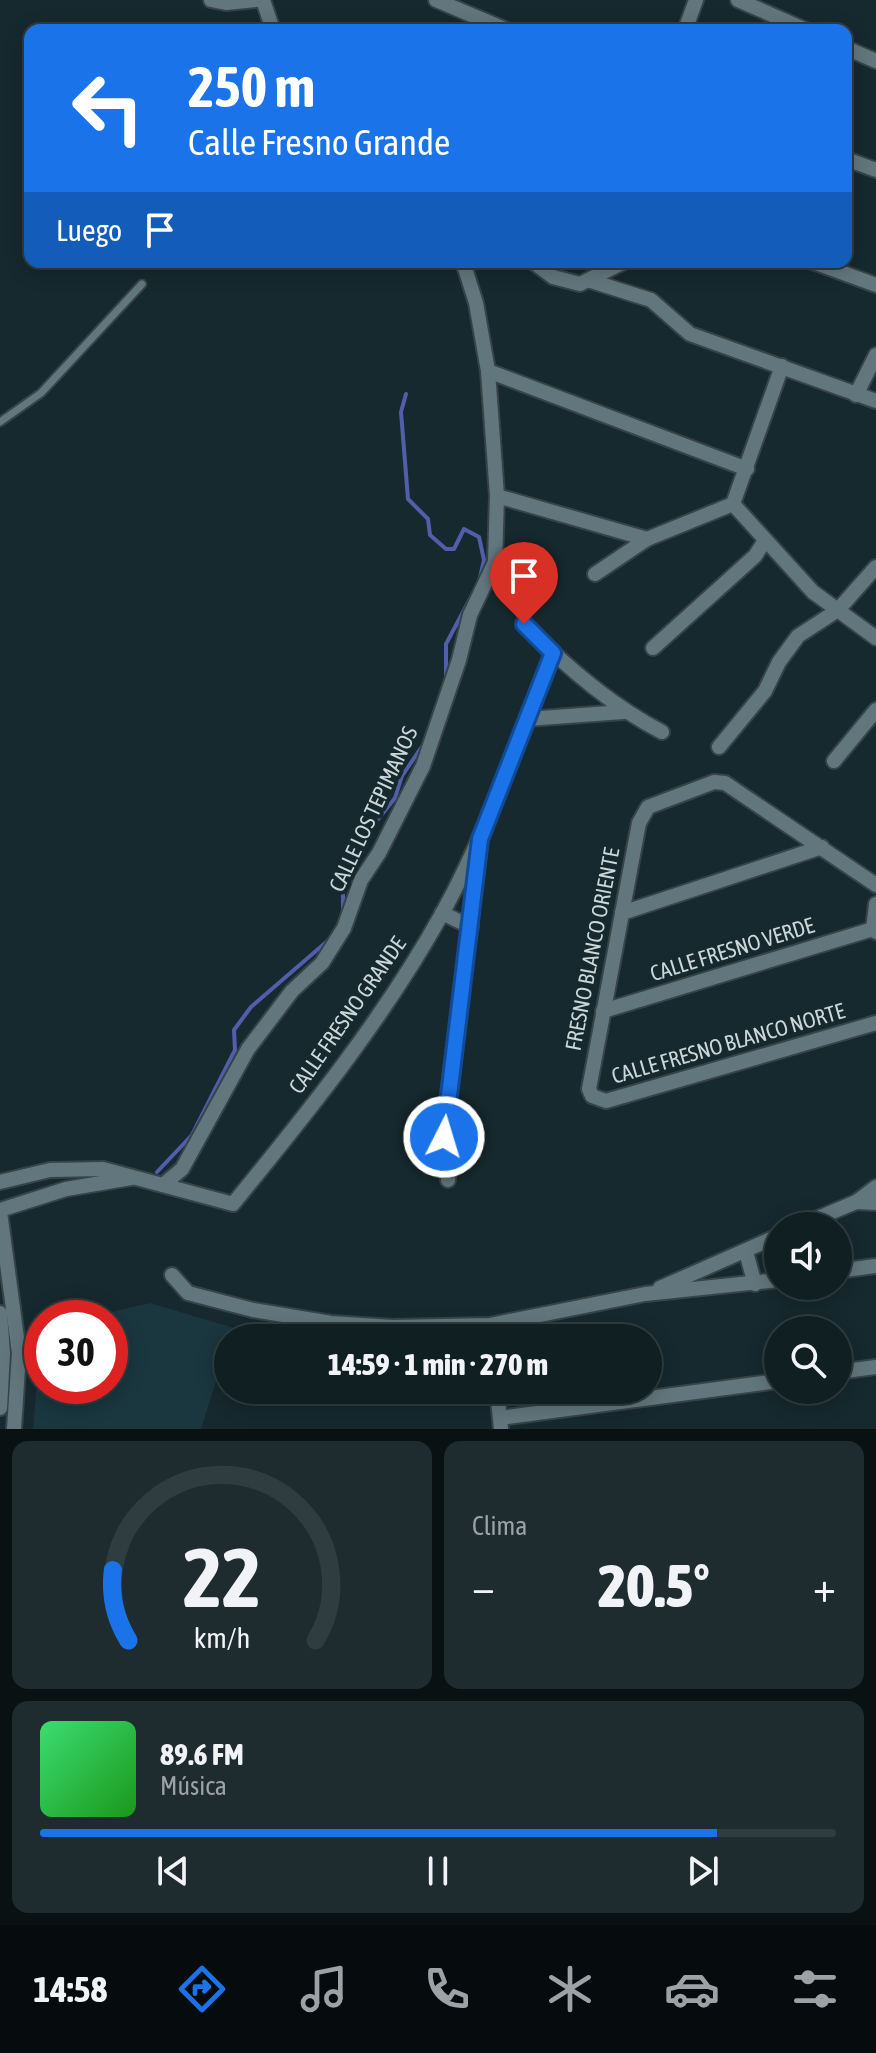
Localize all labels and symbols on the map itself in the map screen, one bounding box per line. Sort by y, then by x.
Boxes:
pin [490,542,558,624]
street label: CALLE LOS TEPIMANOS [323,722,423,896]
street label: FRESNO BLANCO ORIENTE [560,845,625,1053]
street label: CALLE FRESNO VERDE [647,911,818,986]
street label: CALLE FRESNO GRANDE [283,931,411,1098]
street label: CALLE FRESNO BLANCO NORTE [608,997,848,1089]
position arrow [402,1095,486,1179]
speed limit sign: 30 [24,1300,128,1404]

